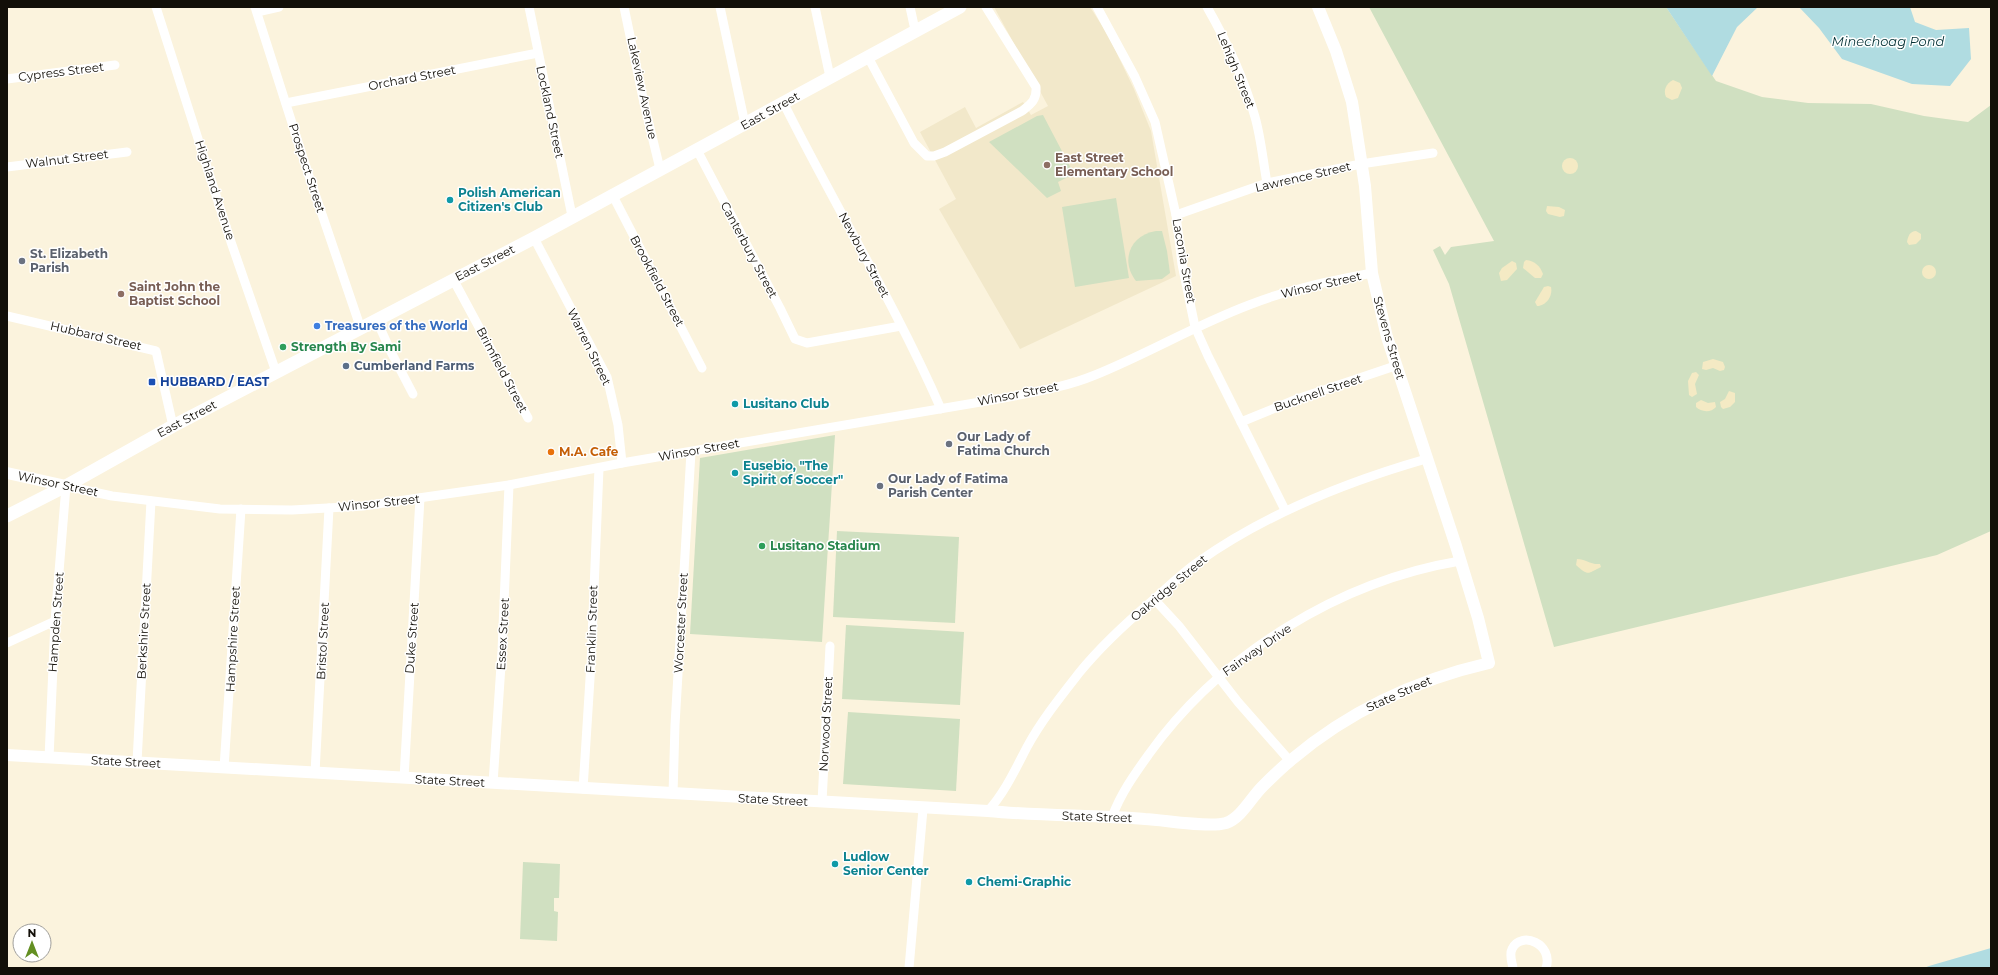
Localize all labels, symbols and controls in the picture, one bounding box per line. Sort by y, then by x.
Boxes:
street label: Lehigh Street [1214,29,1259,110]
water label: Minechoag Pond [1832,33,1945,49]
street label: Lakeview Avenue [624,35,661,140]
street label: Cypress Street [17,59,105,84]
street label: Orchard Street [367,62,457,93]
street label: Lockland Street [533,64,568,160]
street label: East Street [738,88,802,133]
street label: Prospect Street [286,121,329,214]
street label: Highland Avenue [192,138,239,242]
street label: Walnut Street [25,146,109,171]
place label: East Street Elementary School [1055,150,1173,179]
street label: Lawrence Street [1253,158,1352,195]
marker: East Street Elementary School [1042,160,1052,170]
place label: Polish American Citizen's Club [458,185,561,214]
marker: Polish American Citizen's Club [445,195,455,205]
street label: Canterbury Street [718,199,781,301]
street label: Newbury Street [836,210,893,300]
street label: Laconia Street [1170,217,1199,305]
street label: Brookfield Street [627,233,688,329]
street label: East Street [452,241,517,284]
place label: St. Elizabeth Parish [30,246,108,275]
marker: St. Elizabeth Parish [17,256,27,266]
street label: Winsor Street [1279,268,1363,301]
place label: Saint John the Baptist School [129,279,220,308]
marker: Saint John the Baptist School [116,289,126,299]
street label: Stevens Street [1370,294,1409,381]
street label: Warren Street [564,306,615,388]
street label: Hubbard Street [49,318,143,353]
place label: Treasures of the World [325,318,468,333]
marker: Treasures of the World [312,321,322,331]
street label: Brimfield Street [474,324,531,415]
place label: Strength By Sami [291,339,401,354]
marker: Strength By Sami [278,342,288,352]
place label: Cumberland Farms [354,358,475,373]
marker: Cumberland Farms [341,361,351,371]
street label: Bucknell Street [1272,370,1364,415]
place label: HUBBARD / EAST [160,374,270,389]
marker: HUBBARD / EAST [147,377,157,387]
street label: Winsor Street [976,378,1060,409]
place label: Lusitano Club [743,396,829,411]
street label: East Street [154,397,219,440]
marker: Lusitano Club [730,399,740,409]
place label: Our Lady of Fatima Church [957,429,1050,458]
street label: Winsor Street [657,435,741,464]
marker: Our Lady of Fatima Church [944,439,954,449]
place label: M.A. Cafe [559,444,619,459]
marker: M.A. Cafe [546,447,556,457]
place label: Eusebio, "The Spirit of Soccer" [743,458,843,487]
street label: Winsor Street [16,468,100,499]
marker: Eusebio, "The Spirit of Soccer" [730,468,740,478]
place label: Our Lady of Fatima Parish Center [888,471,1008,500]
marker: Our Lady of Fatima Parish Center [875,481,885,491]
street label: Winsor Street [337,491,421,514]
place label: Lusitano Stadium [770,538,880,553]
marker: Lusitano Stadium [757,541,767,551]
street label: Oakridge Street [1127,551,1210,624]
street label: Hampden Street [45,571,67,673]
street label: Worcester Street [670,572,691,674]
street label: Berkshire Street [133,582,154,680]
street label: Hampshire Street [222,585,243,692]
street label: Franklin Street [582,585,601,673]
street label: Essex Street [493,597,512,671]
street label: Bristol Street [313,602,332,680]
street label: Duke Street [402,602,421,674]
street label: Fairway Drive [1219,620,1294,679]
street label: State Street [1364,672,1434,715]
street label: Norwood Street [816,676,835,772]
street label: State Street [90,752,162,771]
street label: State Street [414,771,486,790]
street label: State Street [737,790,809,809]
street label: State Street [1062,808,1133,825]
place label: Ludlow Senior Center [843,849,929,878]
marker: Ludlow Senior Center [830,859,840,869]
place label: Chemi-Graphic [977,874,1071,889]
marker: Chemi-Graphic [964,877,974,887]
north arrow [12,923,52,963]
text: N [28,926,36,940]

